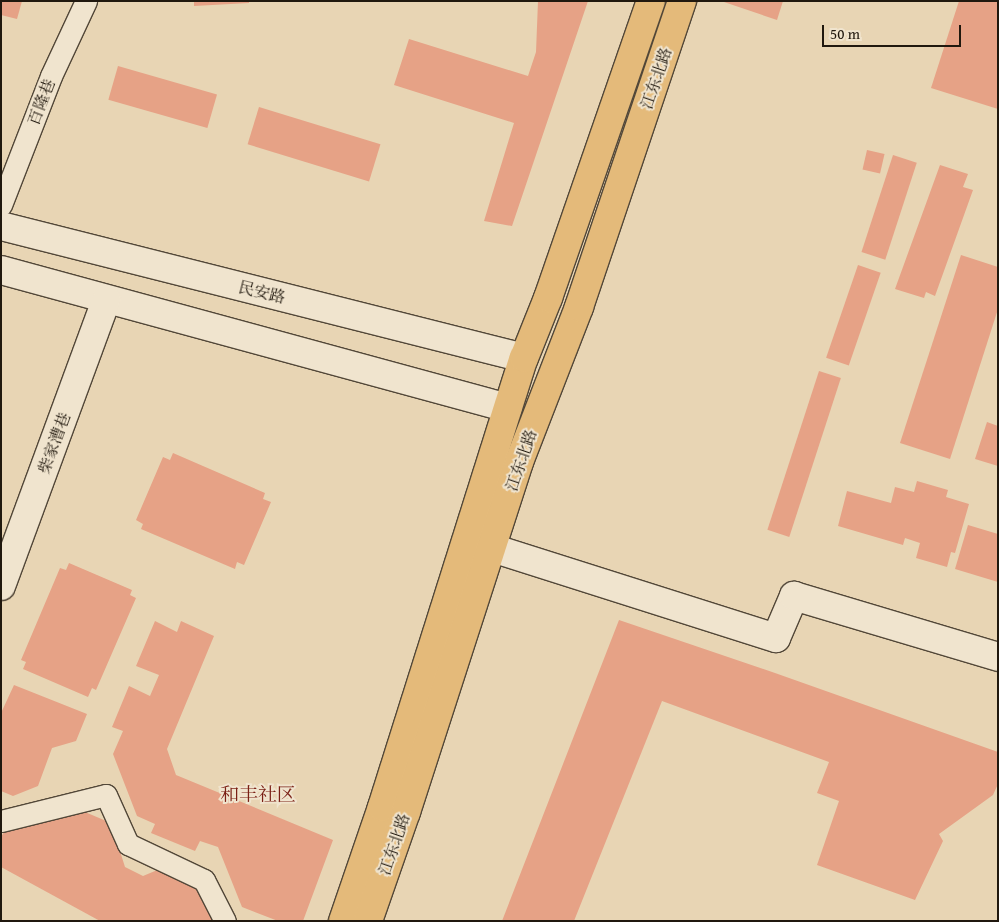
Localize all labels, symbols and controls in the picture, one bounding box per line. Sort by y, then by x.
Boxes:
scale bar [824,15,963,47]
text: 50 m [830,23,860,44]
street label: 江东北路 [637,45,675,111]
street label: 百隆巷 [23,76,59,128]
street label: 民安路 [236,277,288,307]
street label: 柴家漕巷 [34,410,74,476]
street label: 江东北路 [502,427,540,493]
district label: 和丰社区 [220,784,296,806]
street label: 江东北路 [375,811,413,877]

